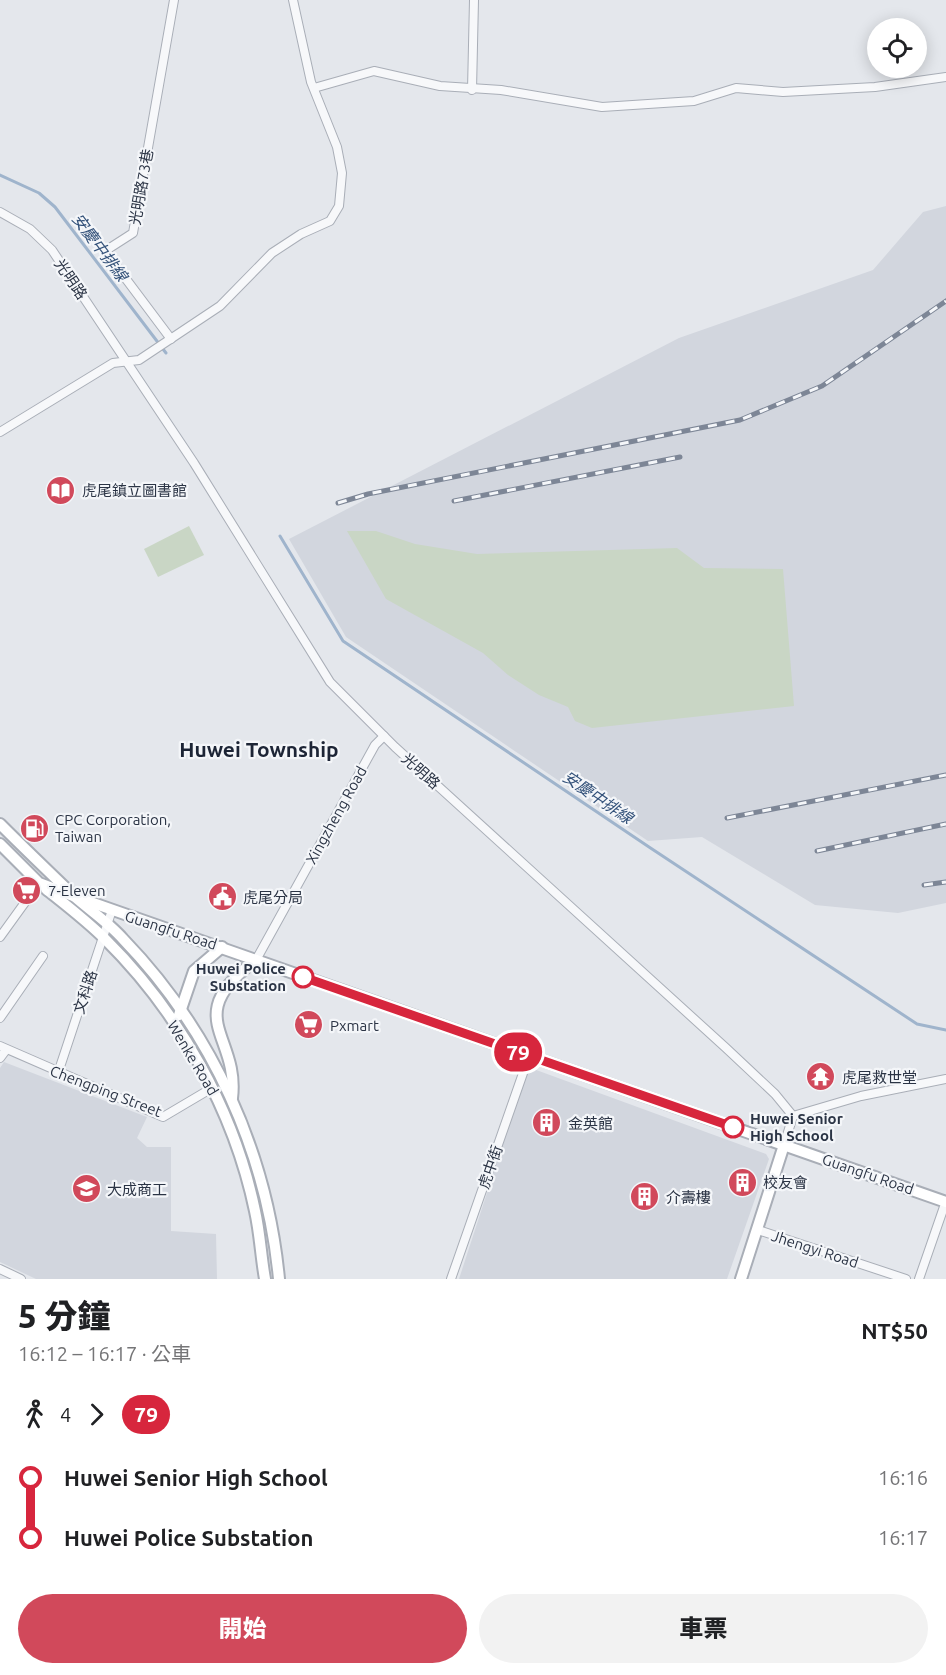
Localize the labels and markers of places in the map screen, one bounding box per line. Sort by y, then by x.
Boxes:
library icon: 虎尾鎮立圖書館 [45,474,77,506]
place label: 虎尾鎮立圖書館 [82,482,187,499]
place label: CPC Corporation, Taiwan [55,811,171,845]
fuel station icon: CPC Corporation, Taiwan [18,812,50,844]
supermarket icon: 7-Eleven [11,874,43,906]
public building icon: 虎尾分局 [206,881,238,913]
place label: 7-Eleven [48,882,106,899]
place label: 虎尾分局 [243,889,303,906]
place label: Huwei Police Substation [196,960,286,994]
marker: Huwei Police Substation [292,966,314,988]
supermarket icon: Pxmart [293,1009,325,1041]
place label: Pxmart [330,1017,379,1034]
temple icon: 虎尾救世堂 [805,1061,837,1093]
place label: 虎尾救世堂 [842,1069,917,1086]
building icon: 金英館 [531,1107,563,1139]
place label: Huwei Senior High School [750,1110,844,1144]
place label: 金英館 [568,1115,613,1132]
marker: Huwei Senior High School [722,1116,744,1138]
building icon: 校友會 [726,1166,758,1198]
school or university icon: 大成商工 [70,1173,102,1205]
place label: 校友會 [763,1174,808,1191]
place label: 大成商工 [107,1181,167,1198]
building icon: 介壽樓 [629,1181,661,1213]
place label: 介壽樓 [666,1189,711,1206]

